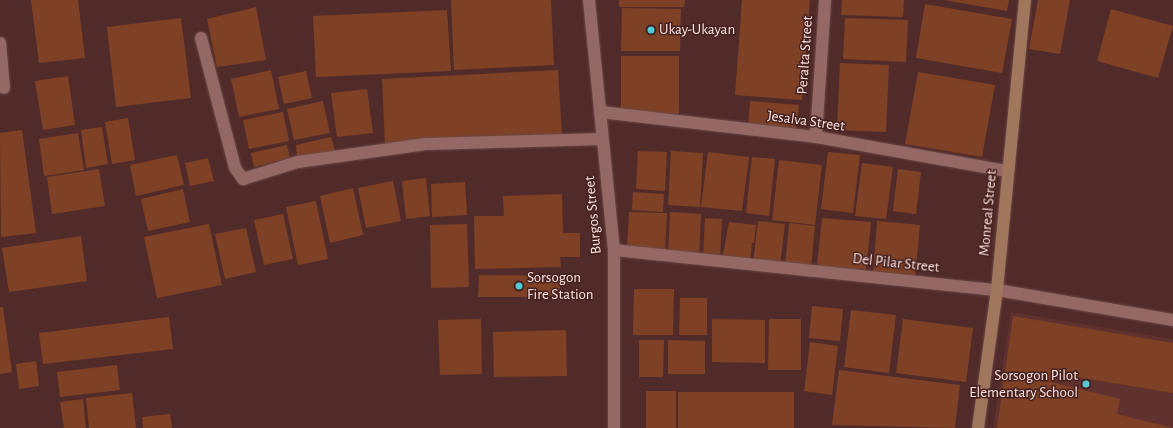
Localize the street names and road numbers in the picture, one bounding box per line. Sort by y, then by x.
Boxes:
street label: Peralta Street [793,15,817,95]
street label: Jesalva Street [766,107,846,135]
street label: Monreal Street [975,169,1001,257]
street label: Burgos Street [581,175,605,255]
street label: Del Pilar Street [852,249,940,277]

